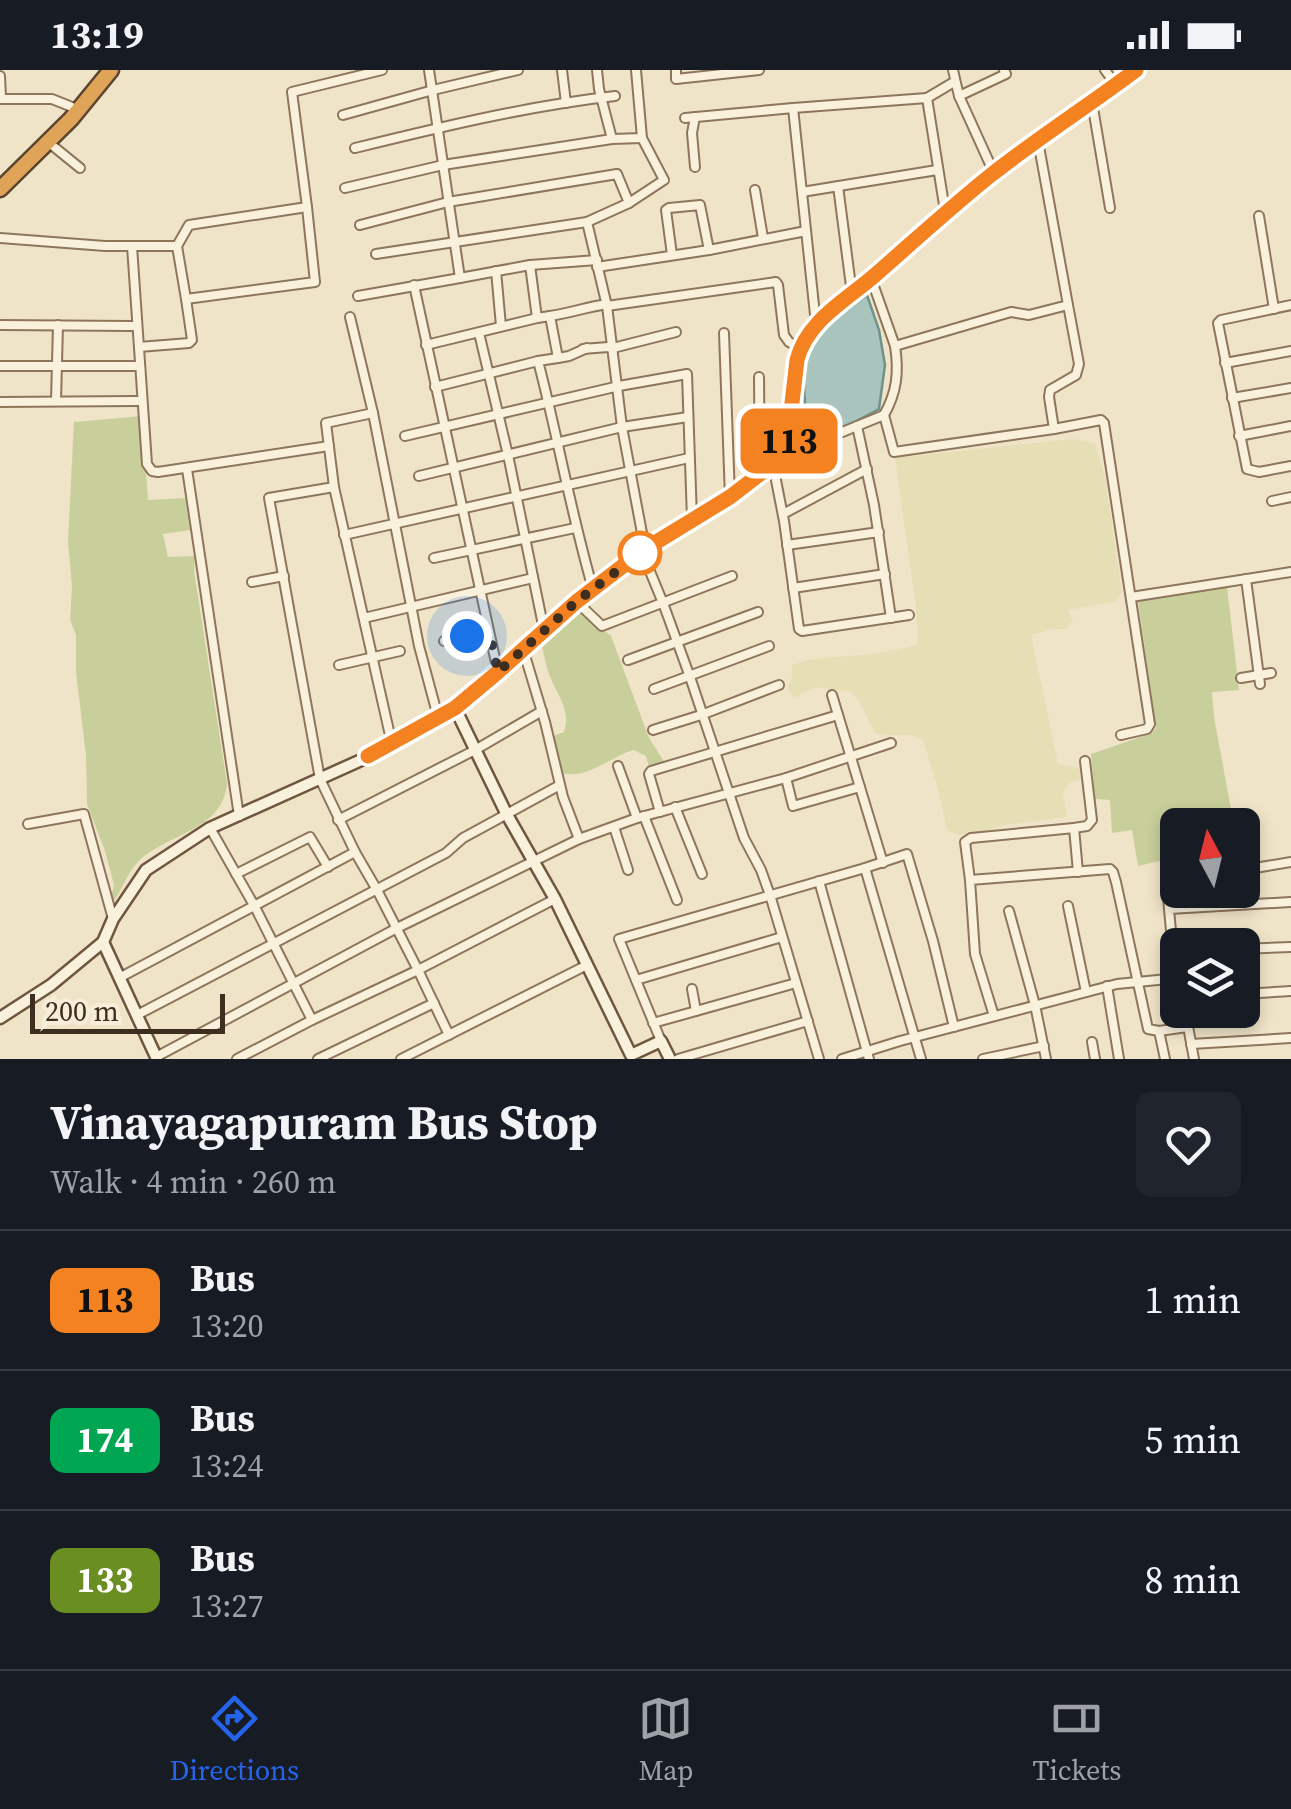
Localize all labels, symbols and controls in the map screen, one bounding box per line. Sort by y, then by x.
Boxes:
text: 13:19 [50,9,144,61]
line badge: 113 [732,408,846,474]
text: 113 [761,417,817,465]
unlabelled marker [619,532,661,574]
your location [442,611,492,661]
north arrow [1160,808,1260,908]
map controls [1160,808,1260,1028]
button: layers [1160,928,1260,1028]
scale bar [30,989,225,1034]
text: 200 m [45,992,119,1030]
text: Vinayagapuram Bus Stop [50,1089,598,1155]
button: heart [1136,1092,1241,1197]
text: Walk · 4 min · 260 m [50,1160,336,1204]
text: Bus [190,1252,255,1304]
text: 1 min [1145,1274,1241,1326]
text: 113 [77,1276,133,1324]
text: 13:20 [190,1304,264,1348]
text: Bus [190,1392,255,1444]
text: 5 min [1145,1414,1241,1466]
text: 174 [77,1416,133,1464]
text: 13:24 [190,1444,264,1488]
text: Bus [190,1532,255,1584]
text: 8 min [1145,1554,1241,1606]
text: 133 [77,1556,133,1604]
text: 13:27 [190,1584,264,1628]
tab: Directions [170,1691,299,1789]
tab: Map [638,1691,693,1789]
tab: Tickets [1033,1691,1121,1789]

